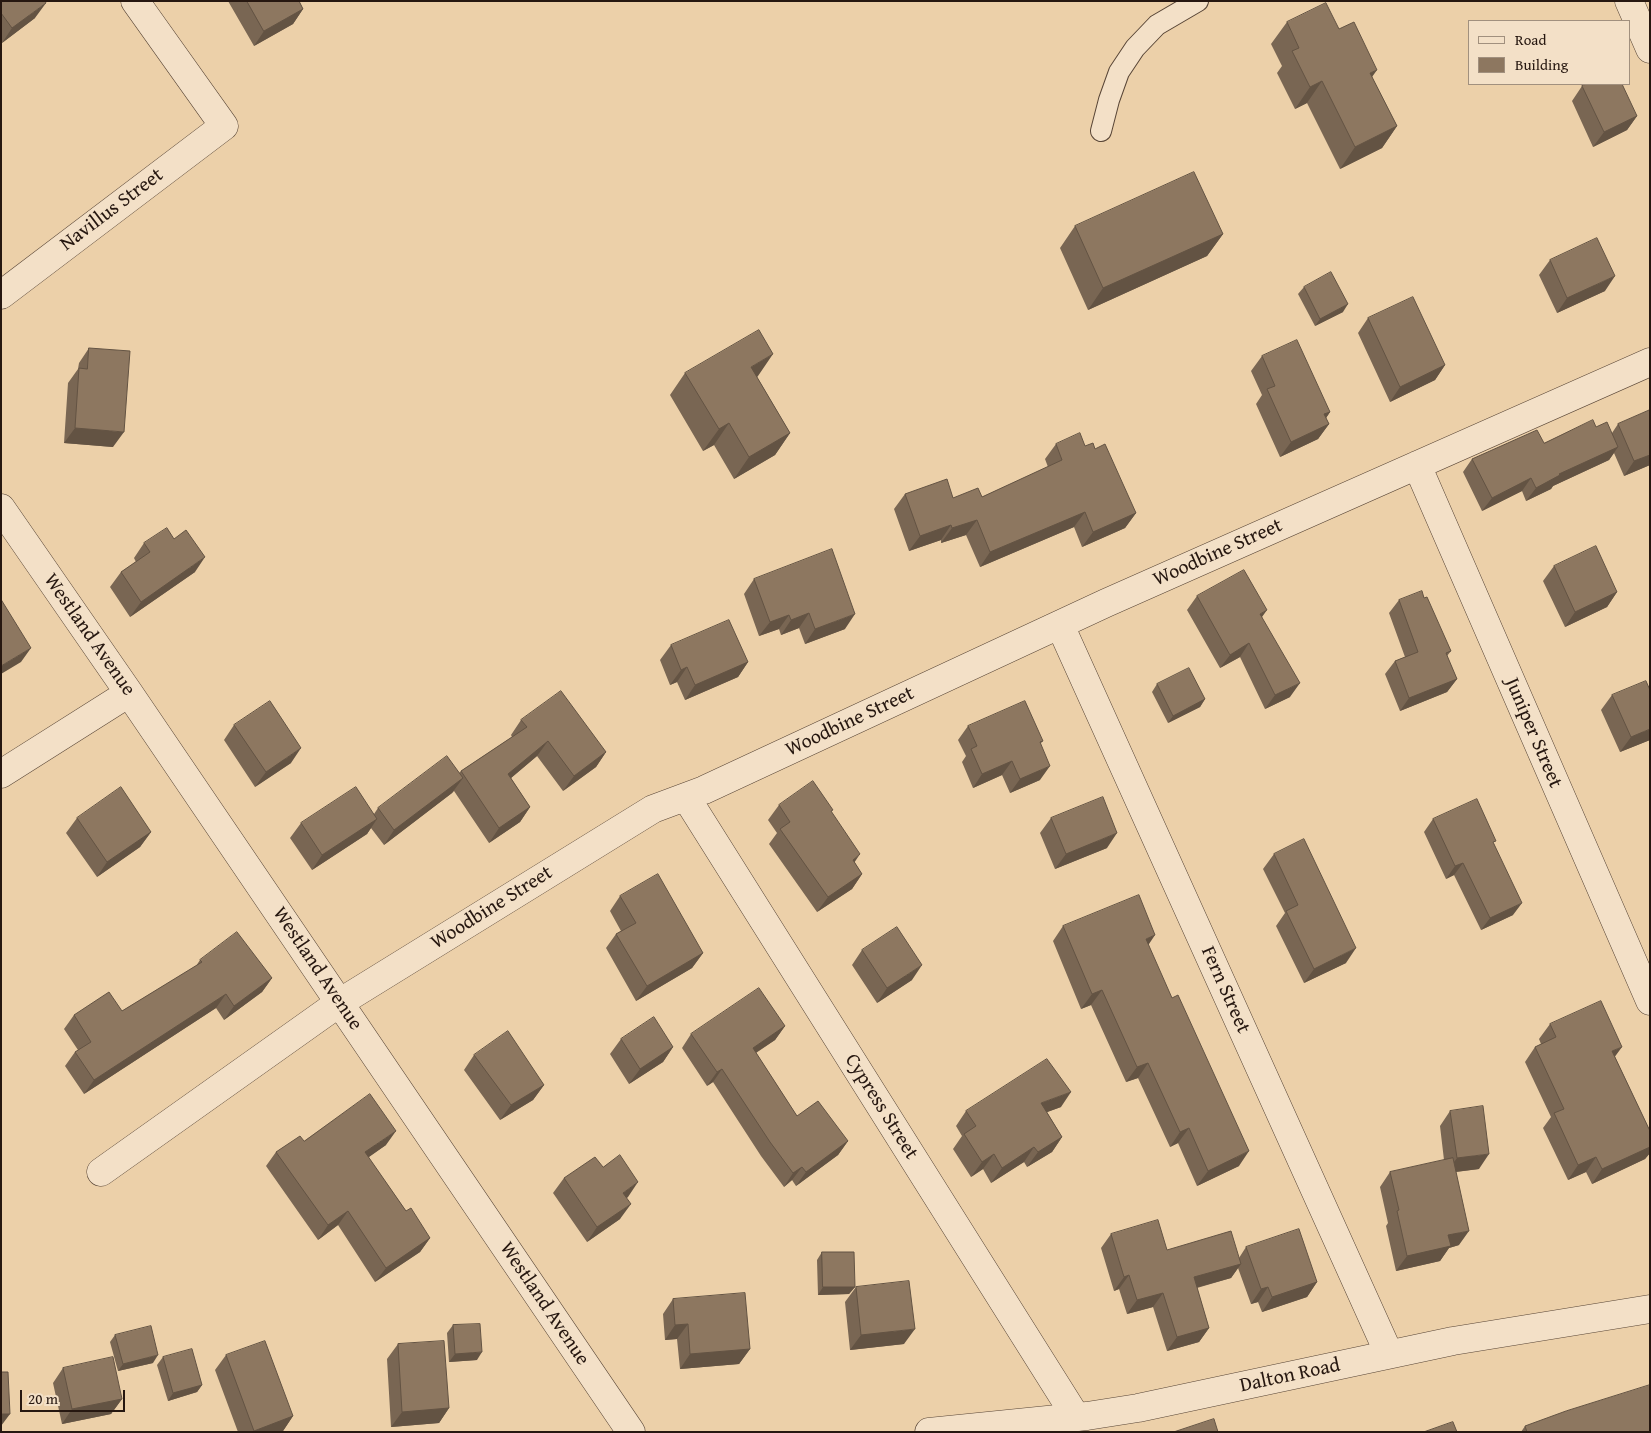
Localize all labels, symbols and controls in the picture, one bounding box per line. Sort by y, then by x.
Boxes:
legend [1468,20,1631,85]
text: Road [1515,29,1546,50]
text: Building [1515,54,1568,75]
street label: Navillus Street [56,163,168,257]
street label: Woodbine Street [1150,514,1286,592]
street label: Westland Avenue [38,569,140,701]
street label: Juniper Street [1499,674,1567,792]
street label: Woodbine Street [782,682,918,762]
street label: Woodbine Street [427,861,557,955]
street label: Westland Avenue [267,903,367,1035]
street label: Fern Street [1195,943,1255,1037]
street label: Cypress Street [839,1050,923,1164]
street label: Westland Avenue [494,1238,594,1370]
street label: Dalton Road [1238,1354,1342,1398]
scale bar [22,1380,128,1412]
text: 20 m [28,1388,58,1409]

